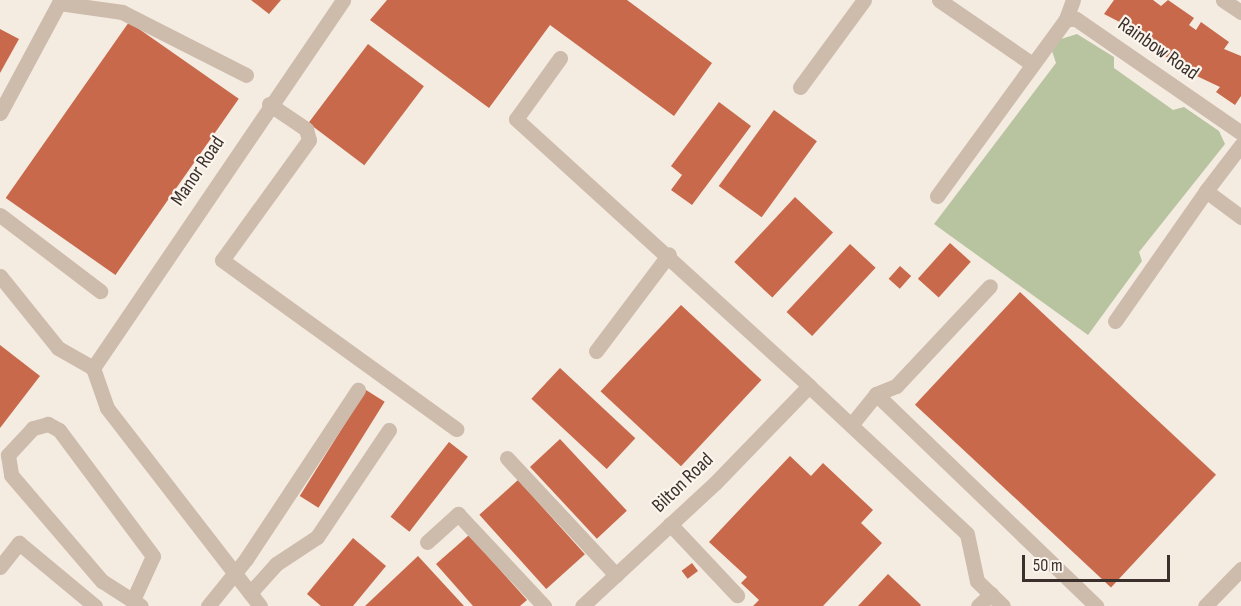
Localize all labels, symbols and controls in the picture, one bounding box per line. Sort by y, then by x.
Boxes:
street label: Rainbow Road [1113,12,1203,86]
street label: Manor Road [166,132,230,210]
street label: Bilton Road [647,448,719,518]
scale bar [1025,543,1174,581]
text: 50 m [1033,555,1063,576]

